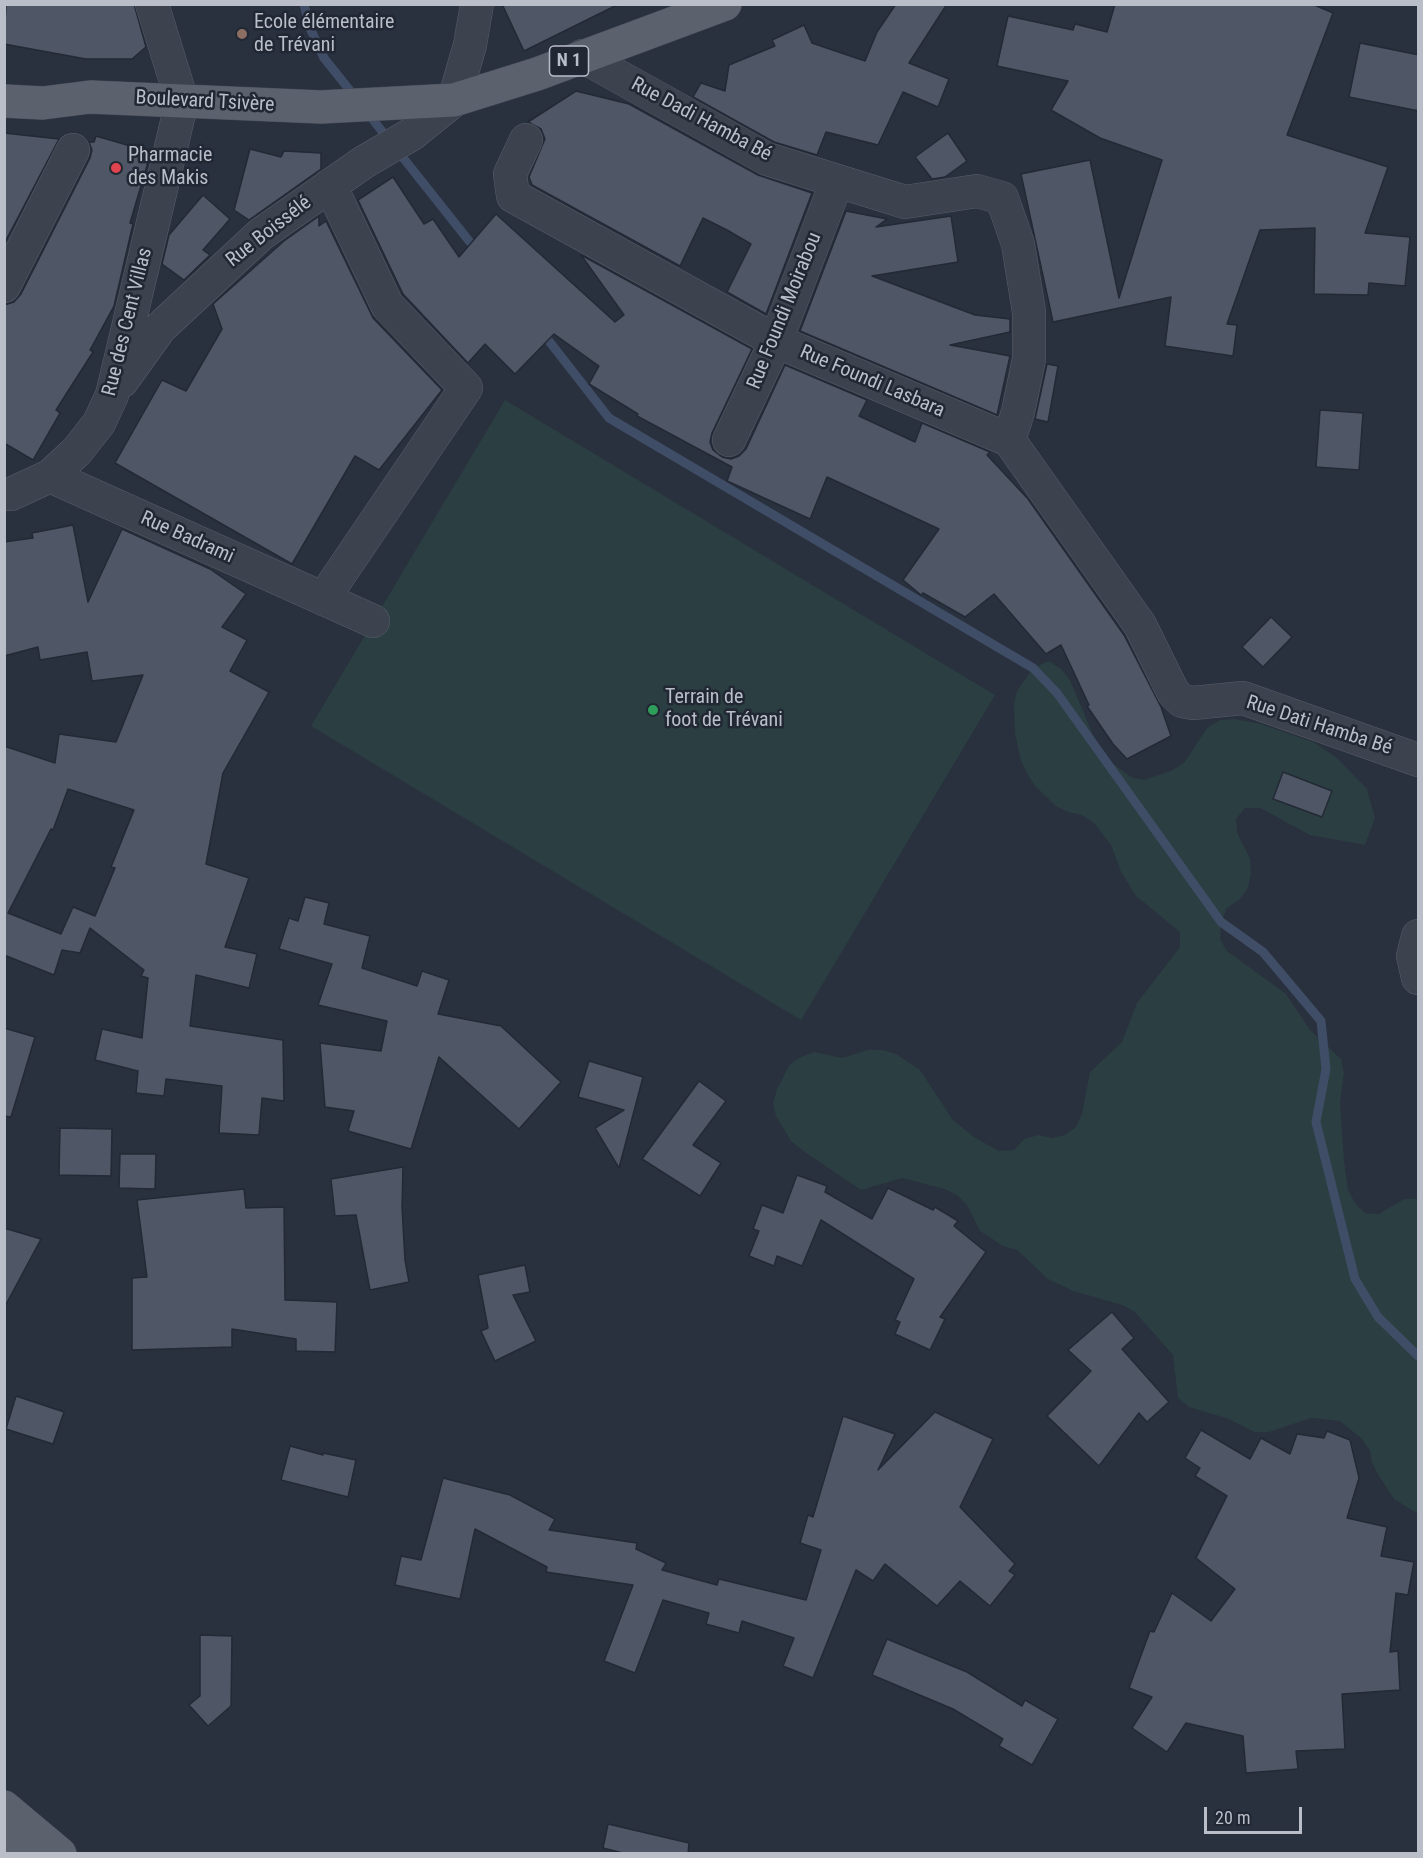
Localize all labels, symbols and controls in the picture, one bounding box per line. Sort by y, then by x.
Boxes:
place label: Ecole élémentaire de Trévani [254,11,394,58]
marker: Ecole élémentaire de Trévani [235,27,249,41]
road number: N 1 [550,46,588,76]
street label: Rue Dadi Hamba Bé [627,73,775,167]
street label: Boulevard Tsivère [135,86,275,118]
place label: Pharmacie des Makis [128,144,212,191]
marker: Pharmacie des Makis [109,161,123,175]
street label: Rue Boissélé [222,191,316,273]
street label: Rue Foundi Moirabou [743,229,827,393]
street label: Rue des Cent Villas [98,245,158,399]
street label: Rue Foundi Lasbara [796,341,948,423]
street label: Rue Badrami [137,507,237,569]
place label: Terrain de foot de Trévani [665,686,783,733]
street label: Rue Dati Hamba Bé [1243,691,1395,761]
marker: Terrain de foot de Trévani [646,703,660,717]
scale bar [1207,1795,1304,1833]
text: 20 m [1215,1807,1250,1828]

